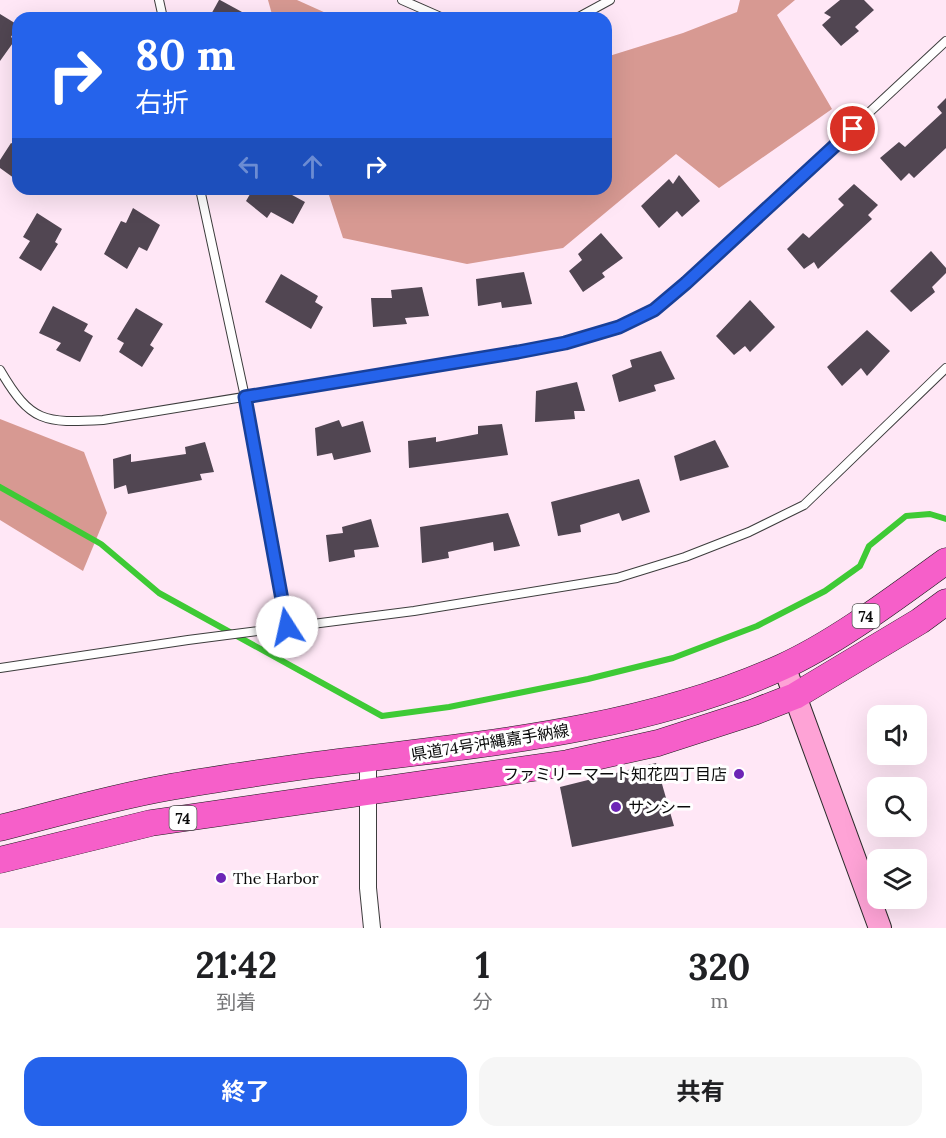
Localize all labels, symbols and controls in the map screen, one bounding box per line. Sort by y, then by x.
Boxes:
text: 80 m [135,28,235,82]
icon: right [36,36,114,114]
text: 右折 [135,85,189,119]
pin [827,103,878,154]
icon: arrive [836,112,869,145]
icon: left [233,150,266,183]
icon: ahead [296,150,329,183]
icon: right [359,150,392,183]
position arrow [255,595,319,659]
road number: 74 [852,604,880,628]
map controls [867,705,927,909]
button: sound [867,705,927,765]
street label: 県道74号沖縄嘉手納線 [410,720,570,764]
place label: ファミリーマート知花四丁目店 [503,764,727,784]
marker: ファミリーマート知花四丁目店 [732,767,746,781]
button: search [867,777,927,837]
place label: サンシー [628,797,692,817]
marker: サンシー [609,800,623,814]
road number: 74 [170,806,196,830]
button: layers [867,849,927,909]
place label: The Harbor [233,868,319,888]
marker: The Harbor [214,871,228,885]
text: 21:42 [196,942,277,988]
text: 1 [475,942,490,988]
text: 320 [688,944,750,990]
text: m [710,988,728,1013]
text: 到着 [216,989,256,1014]
text: 分 [473,989,493,1014]
button: 終了 [24,1057,467,1126]
button: 共有 [479,1057,922,1126]

